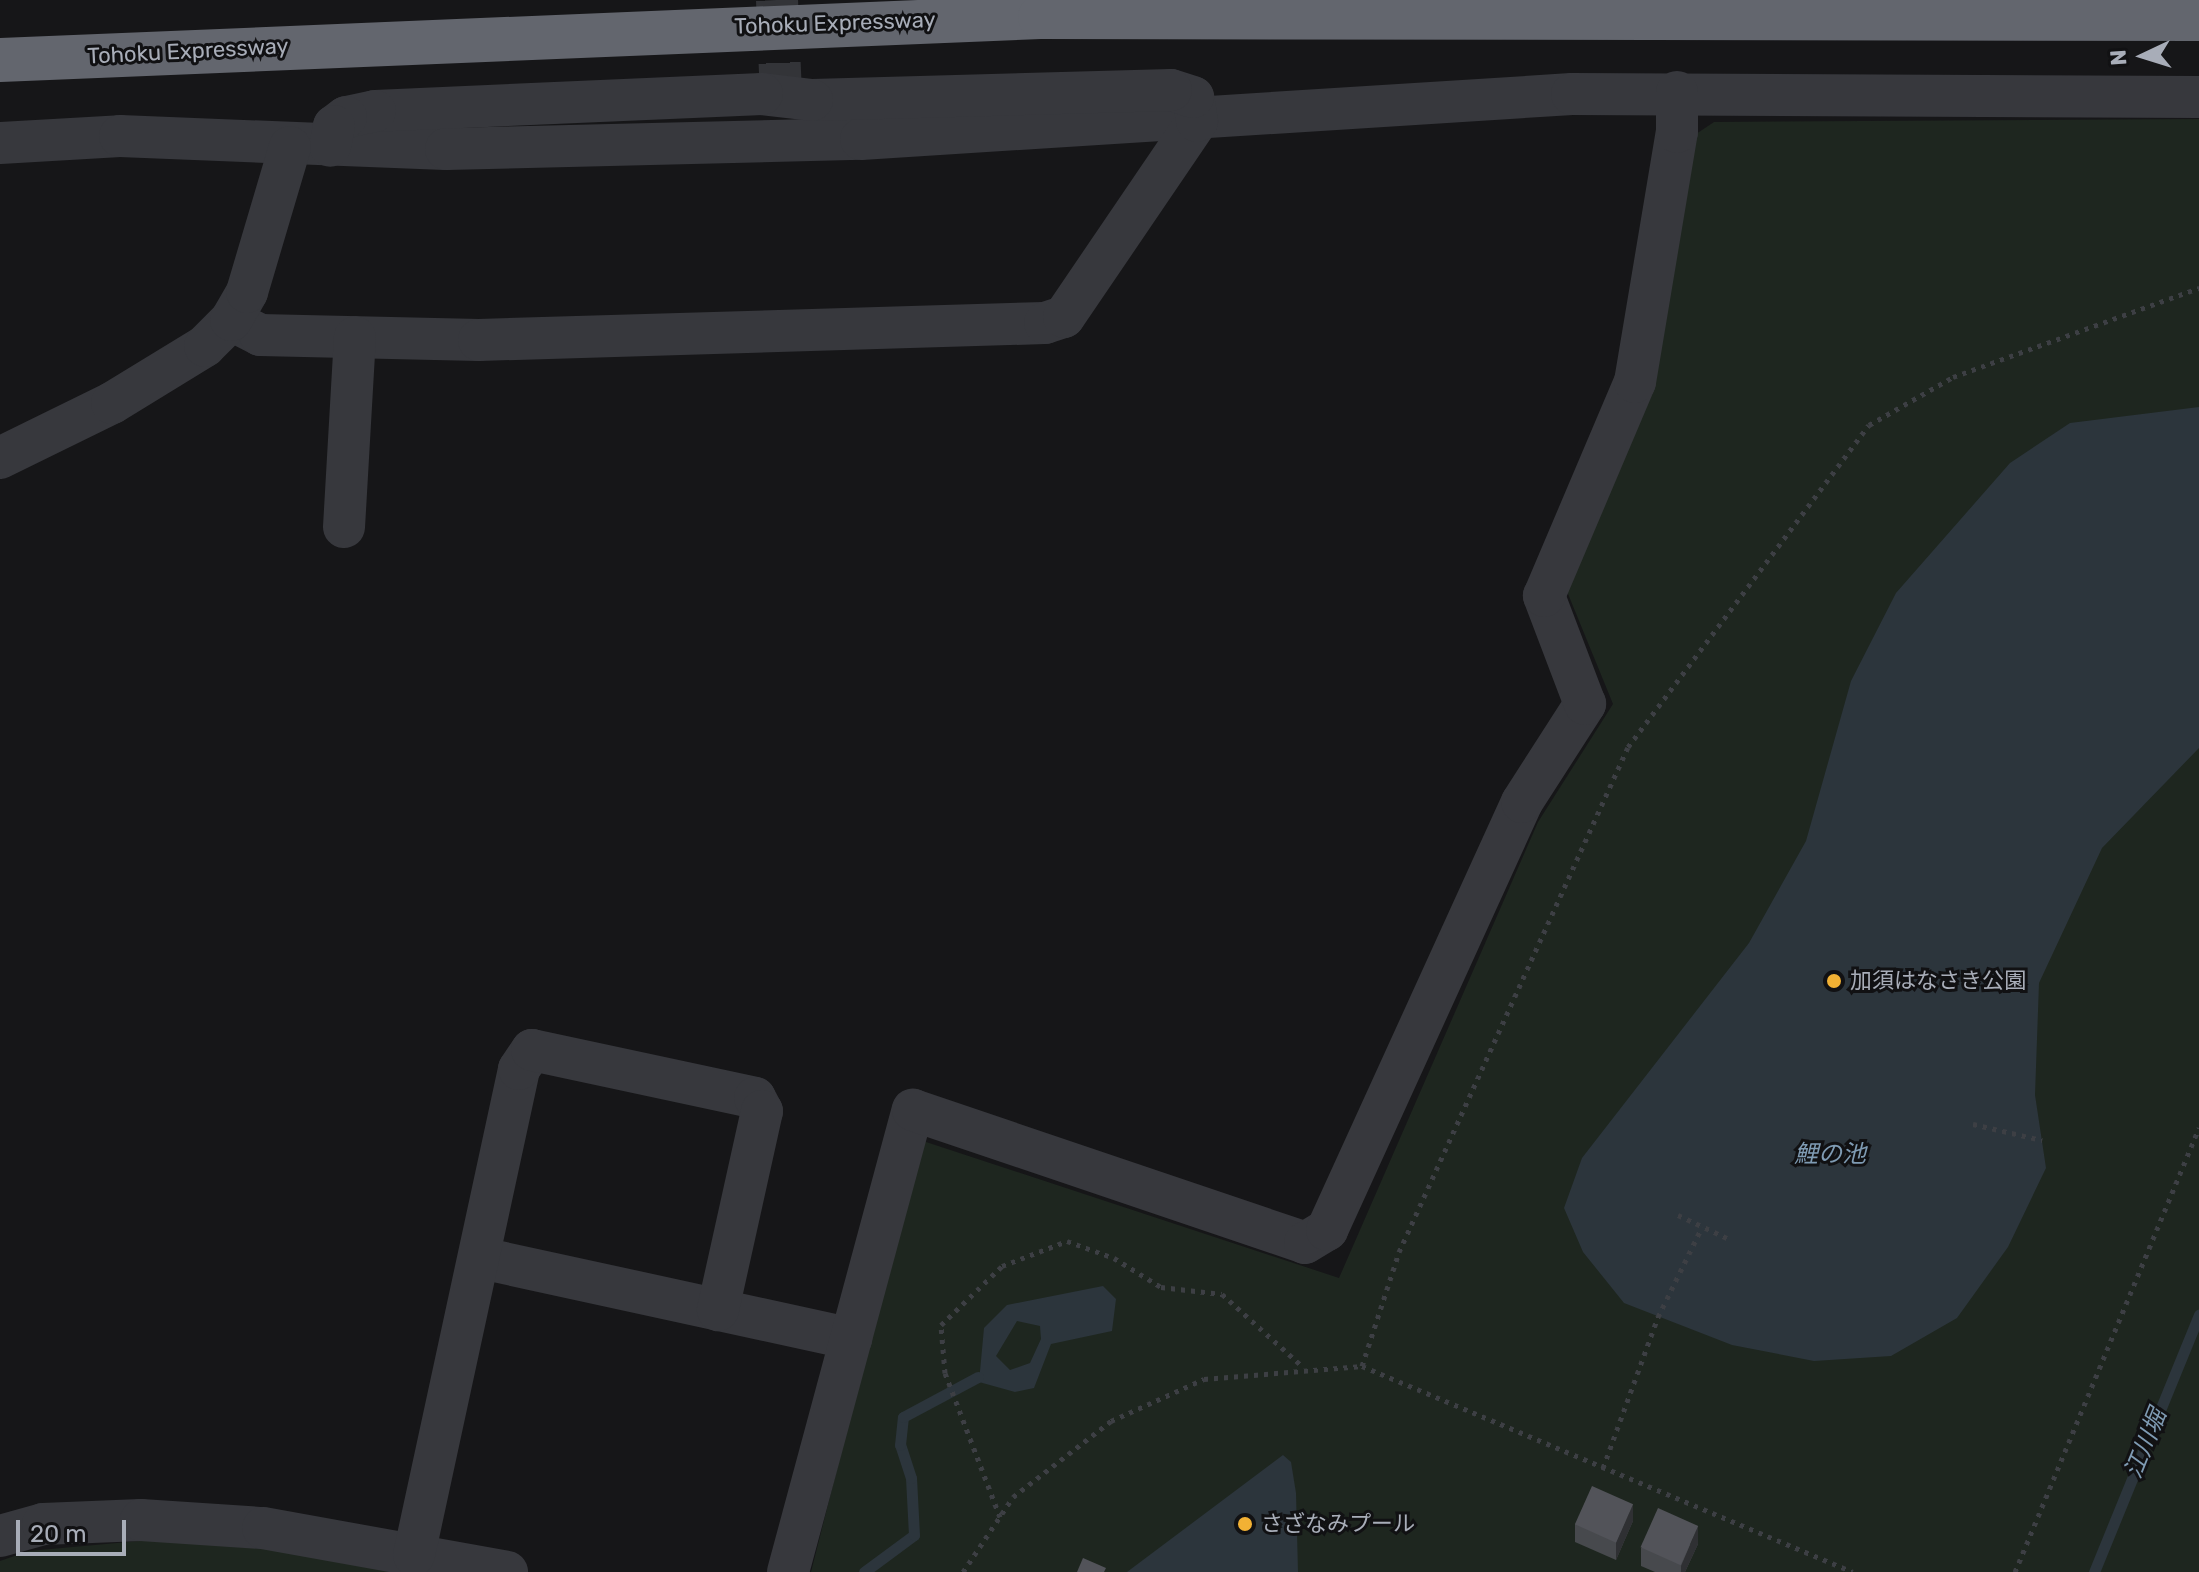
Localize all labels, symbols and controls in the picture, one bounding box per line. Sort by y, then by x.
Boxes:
street label: Tohoku Expressway [734,6,936,40]
north arrow [2103,16,2183,96]
street label: Tohoku Expressway [87,33,289,69]
text: N [2105,49,2133,67]
place label: 加須はなさき公園 [1850,968,2026,994]
marker: 加須はなさき公園 [1825,972,1843,990]
water label: 鯉の池 [1794,1141,1866,1169]
water label: 江川堀 [2119,1405,2173,1483]
scale bar [20,1504,130,1554]
place label: さざなみプール [1261,1511,1415,1537]
marker: さざなみプール [1236,1515,1254,1533]
text: 20 m [30,1520,87,1548]

